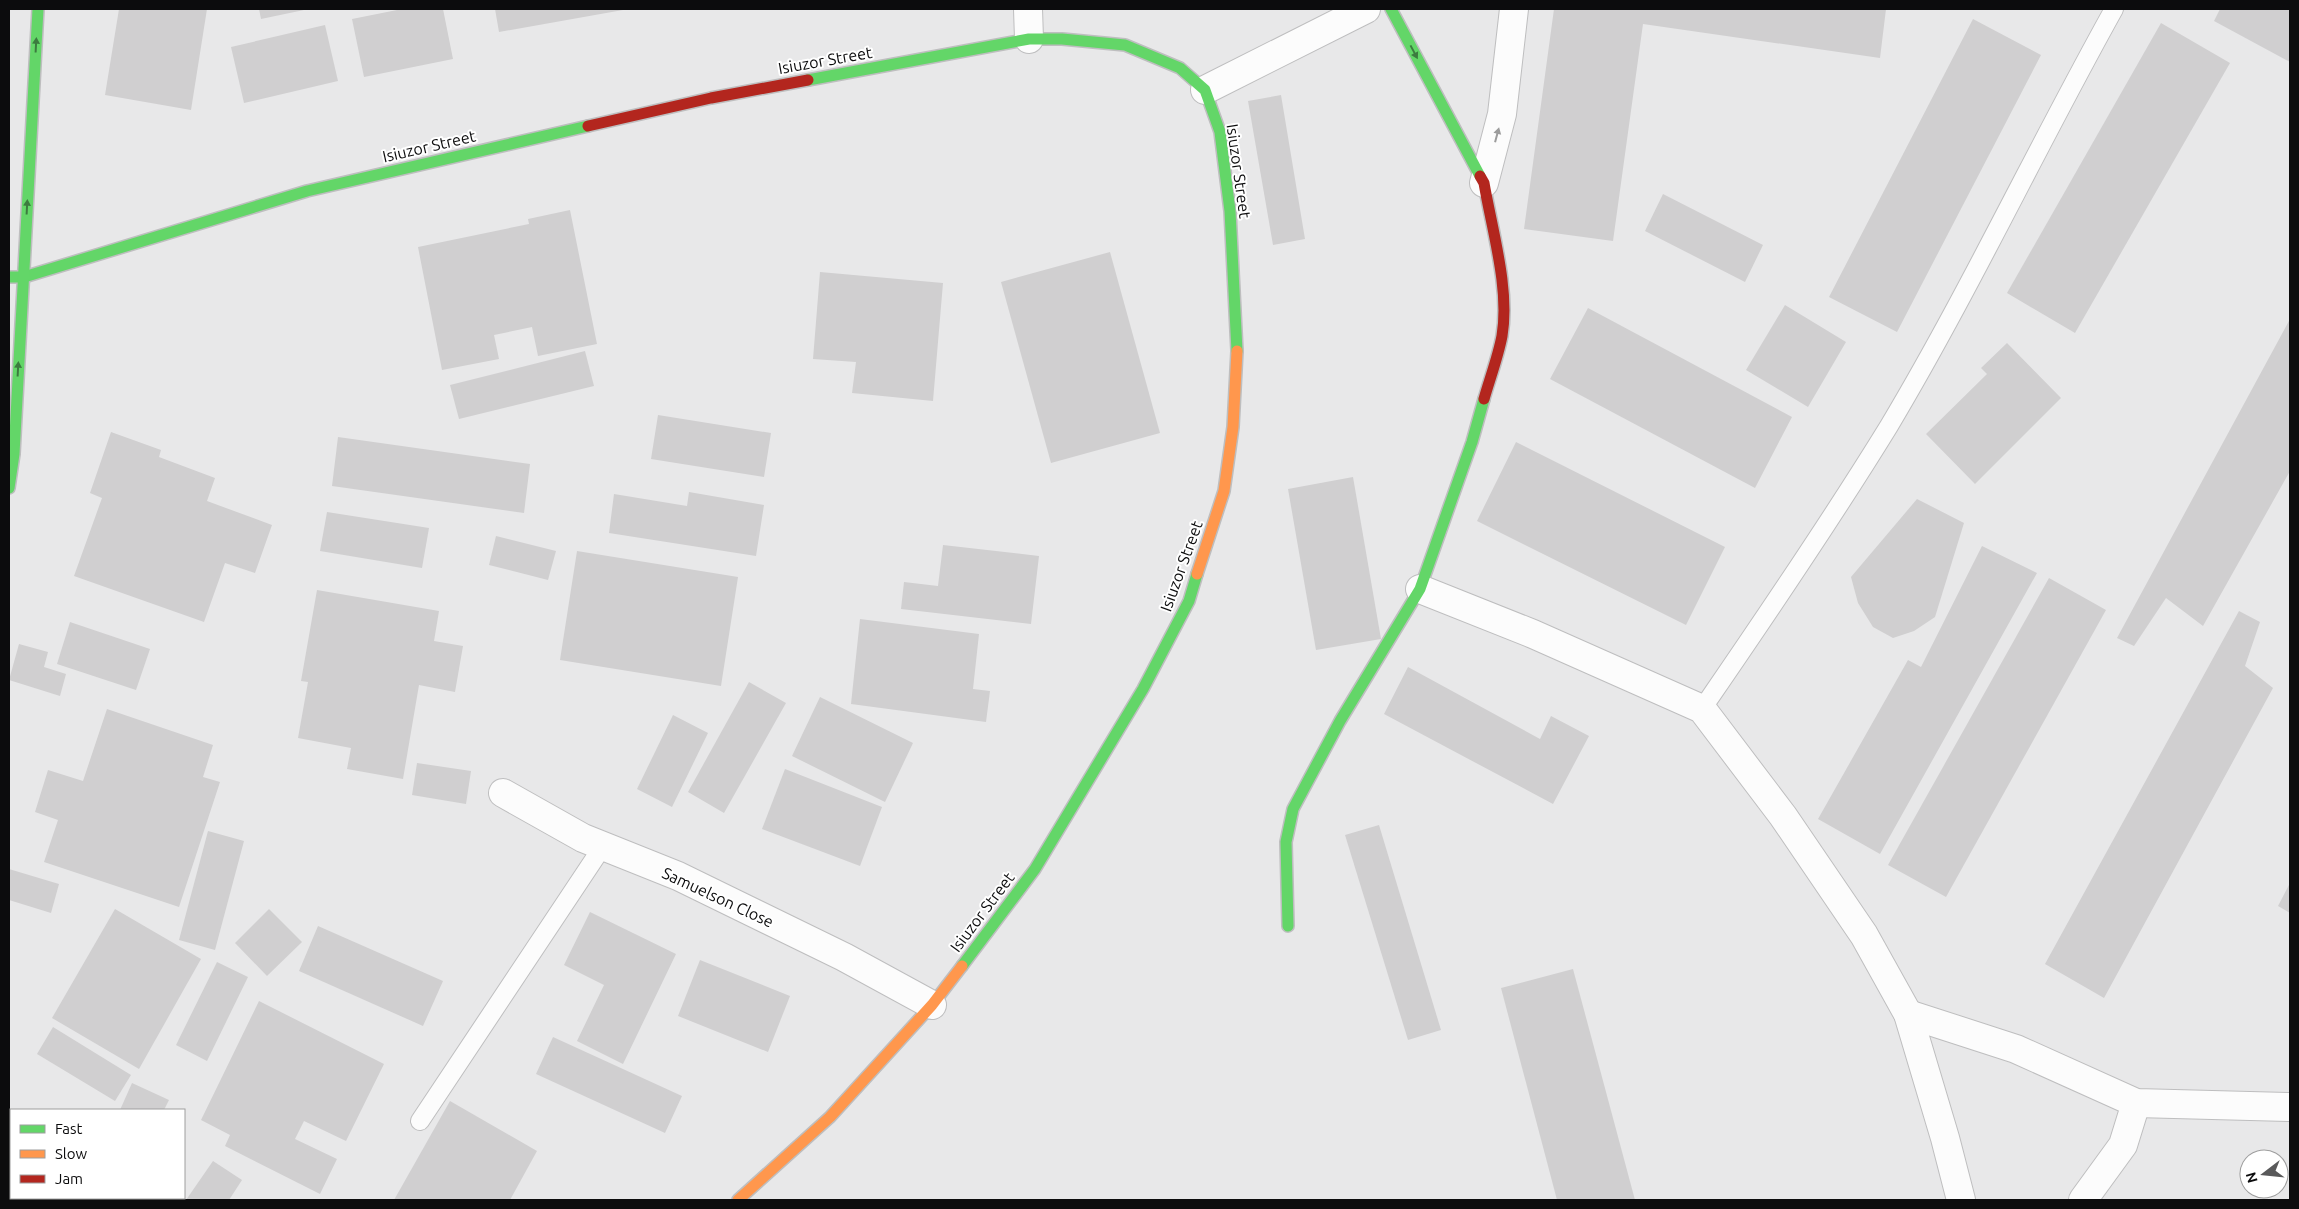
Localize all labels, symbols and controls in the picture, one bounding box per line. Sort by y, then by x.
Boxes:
one-way arrow [33,37,41,53]
street label: Isiuzor Street [777,43,874,77]
one-way arrow [1410,44,1418,59]
street label: Isiuzor Street [1223,123,1255,220]
street label: Isiuzor Street [381,126,478,165]
one-way arrow [1493,128,1501,143]
one-way arrow [24,199,32,215]
one-way arrow [15,361,23,377]
street label: Isiuzor Street [1156,518,1206,614]
street label: Samuelson Close [659,863,777,931]
street label: Isiuzor Street [946,868,1018,955]
legend [10,1109,185,1199]
text: Fast [55,1120,83,1137]
text: Slow [55,1145,88,1162]
north arrow [2239,1149,2289,1199]
text: Jam [55,1170,83,1187]
text: N [2242,1170,2261,1185]

